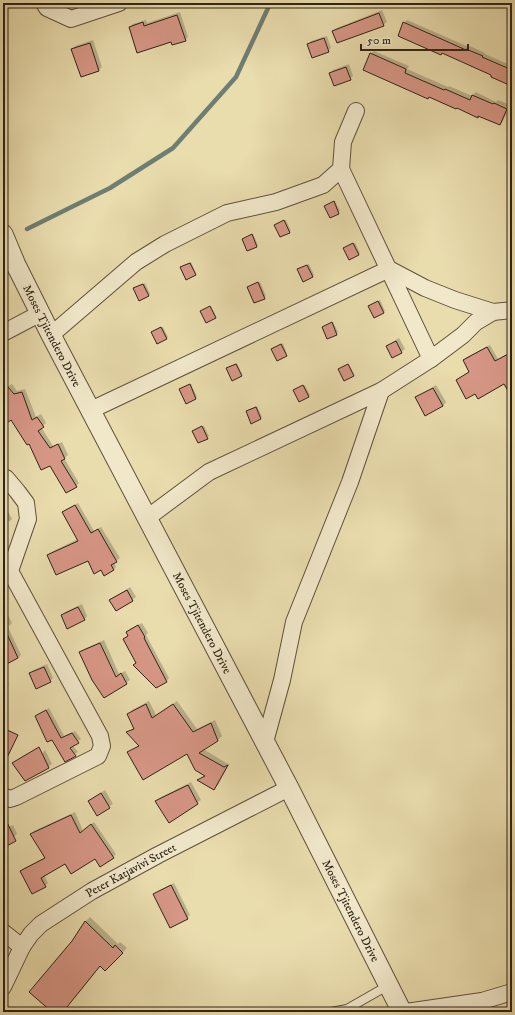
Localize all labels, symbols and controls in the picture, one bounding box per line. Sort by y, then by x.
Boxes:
scale bar [361,26,468,52]
text: 50 m [367,33,391,48]
street label: Moses Tjitendero Drive [20,282,84,389]
street label: Moses Tjitendero Drive [169,569,235,676]
street label: Peter Katjavivi Street [83,840,179,901]
street label: Moses Tjitendero Drive [319,857,383,964]

